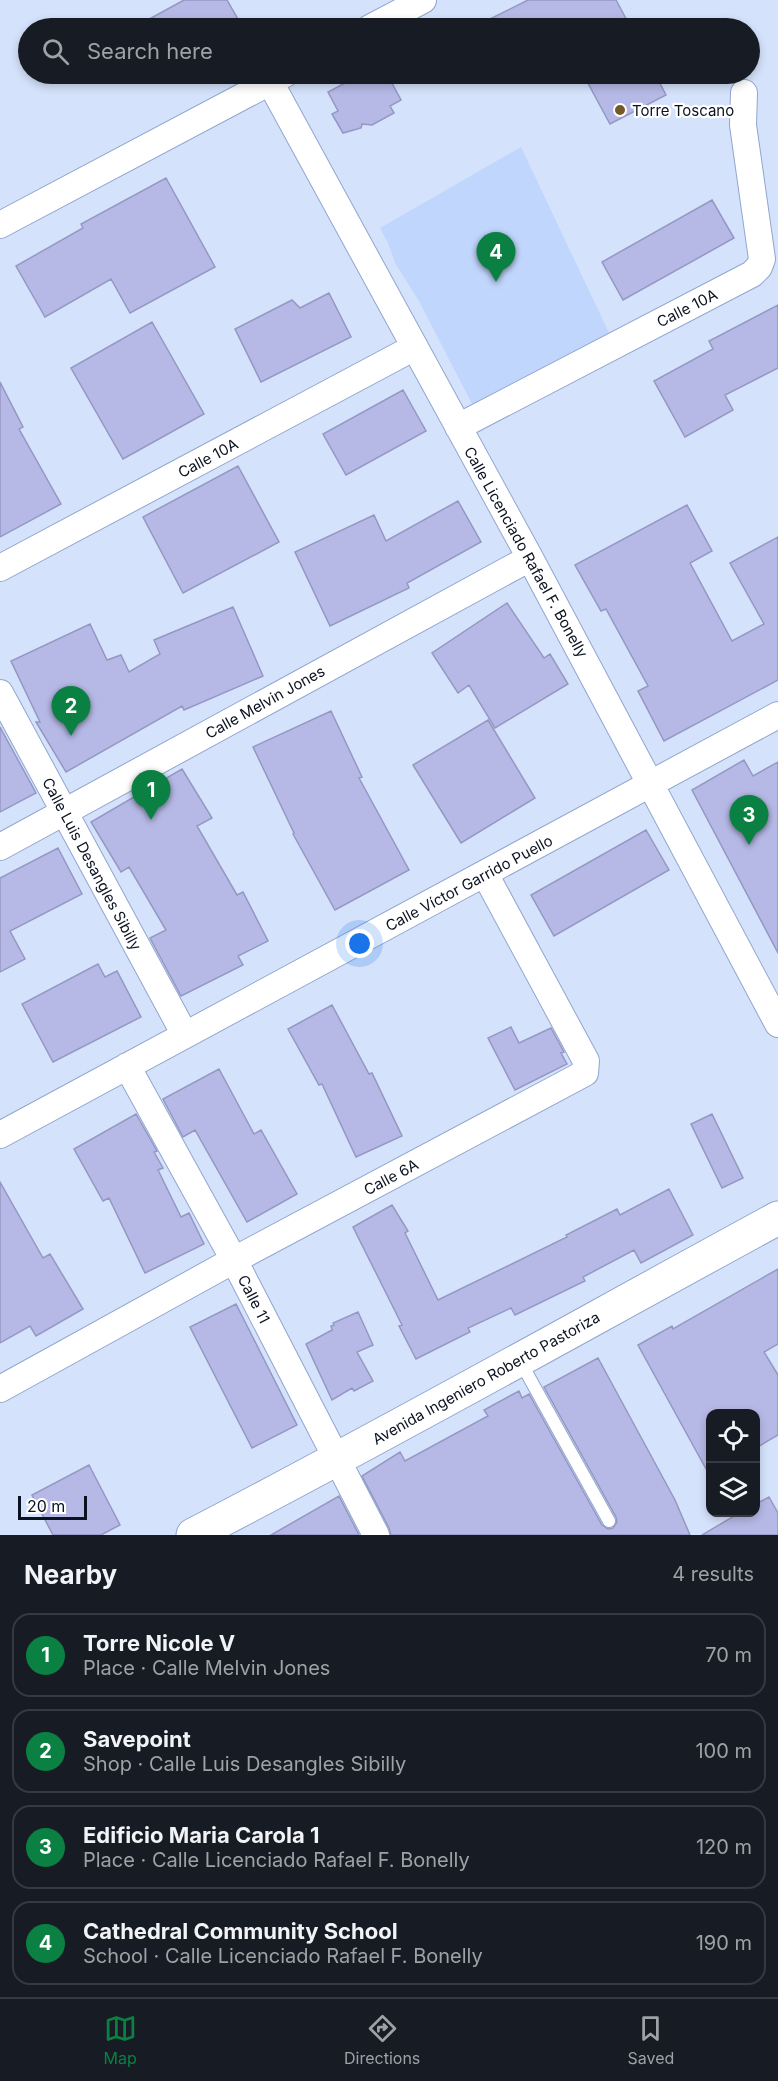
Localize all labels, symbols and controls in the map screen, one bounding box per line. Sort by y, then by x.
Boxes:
search box [18,18,760,84]
icon: search [39,35,72,68]
text: Search here [87,38,213,64]
place label: Torre Toscano [632,101,734,120]
marker: Torre Toscano [613,103,627,117]
pin: 4 [476,232,516,282]
street label: Calle 10A [653,285,721,331]
street label: Calle 10A [175,434,241,482]
street label: Calle Licenciado Rafael F. Bonelly [460,443,592,661]
street label: Calle Melvin Jones [202,661,328,743]
pin: 2 [52,686,90,736]
pin: 1 [132,770,170,820]
street label: Calle Luis Desangles Sibilly [38,774,146,954]
pin: 3 [730,796,768,845]
street label: Calle Víctor Garrido Puello [382,831,556,935]
your location [345,929,374,958]
street label: Calle 6A [360,1155,422,1199]
street label: Calle 11 [234,1272,274,1326]
street label: Avenida Ingeniero Roberto Pastoriza [369,1307,603,1449]
map controls [706,1409,760,1517]
button: locate [706,1409,760,1463]
button: layers [706,1463,760,1517]
scale bar [18,1493,87,1520]
text: 20 m [27,1496,65,1516]
text: Nearby [24,1559,117,1590]
text: 4 results [672,1562,754,1586]
text: Torre Nicole V [83,1630,235,1656]
text: 1 [41,1643,50,1667]
text: 70 m [705,1643,752,1667]
text: Place · Calle Melvin Jones [83,1656,330,1680]
text: Savepoint [83,1726,191,1752]
text: 2 [39,1739,52,1763]
text: 100 m [695,1739,752,1763]
text: Shop · Calle Luis Desangles Sibilly [83,1752,406,1776]
text: Edificio Maria Carola 1 [83,1822,319,1848]
text: 3 [39,1835,52,1859]
text: 120 m [696,1835,752,1859]
text: Place · Calle Licenciado Rafael F. Bonelly [83,1848,470,1872]
text: Cathedral Community School [83,1918,398,1944]
text: 4 [39,1931,52,1955]
text: 190 m [696,1931,752,1955]
text: School · Calle Licenciado Rafael F. Bonelly [83,1944,483,1968]
tab: Map [104,2012,137,2068]
tab: Directions [344,2012,420,2068]
tab: Saved [628,2012,674,2068]

